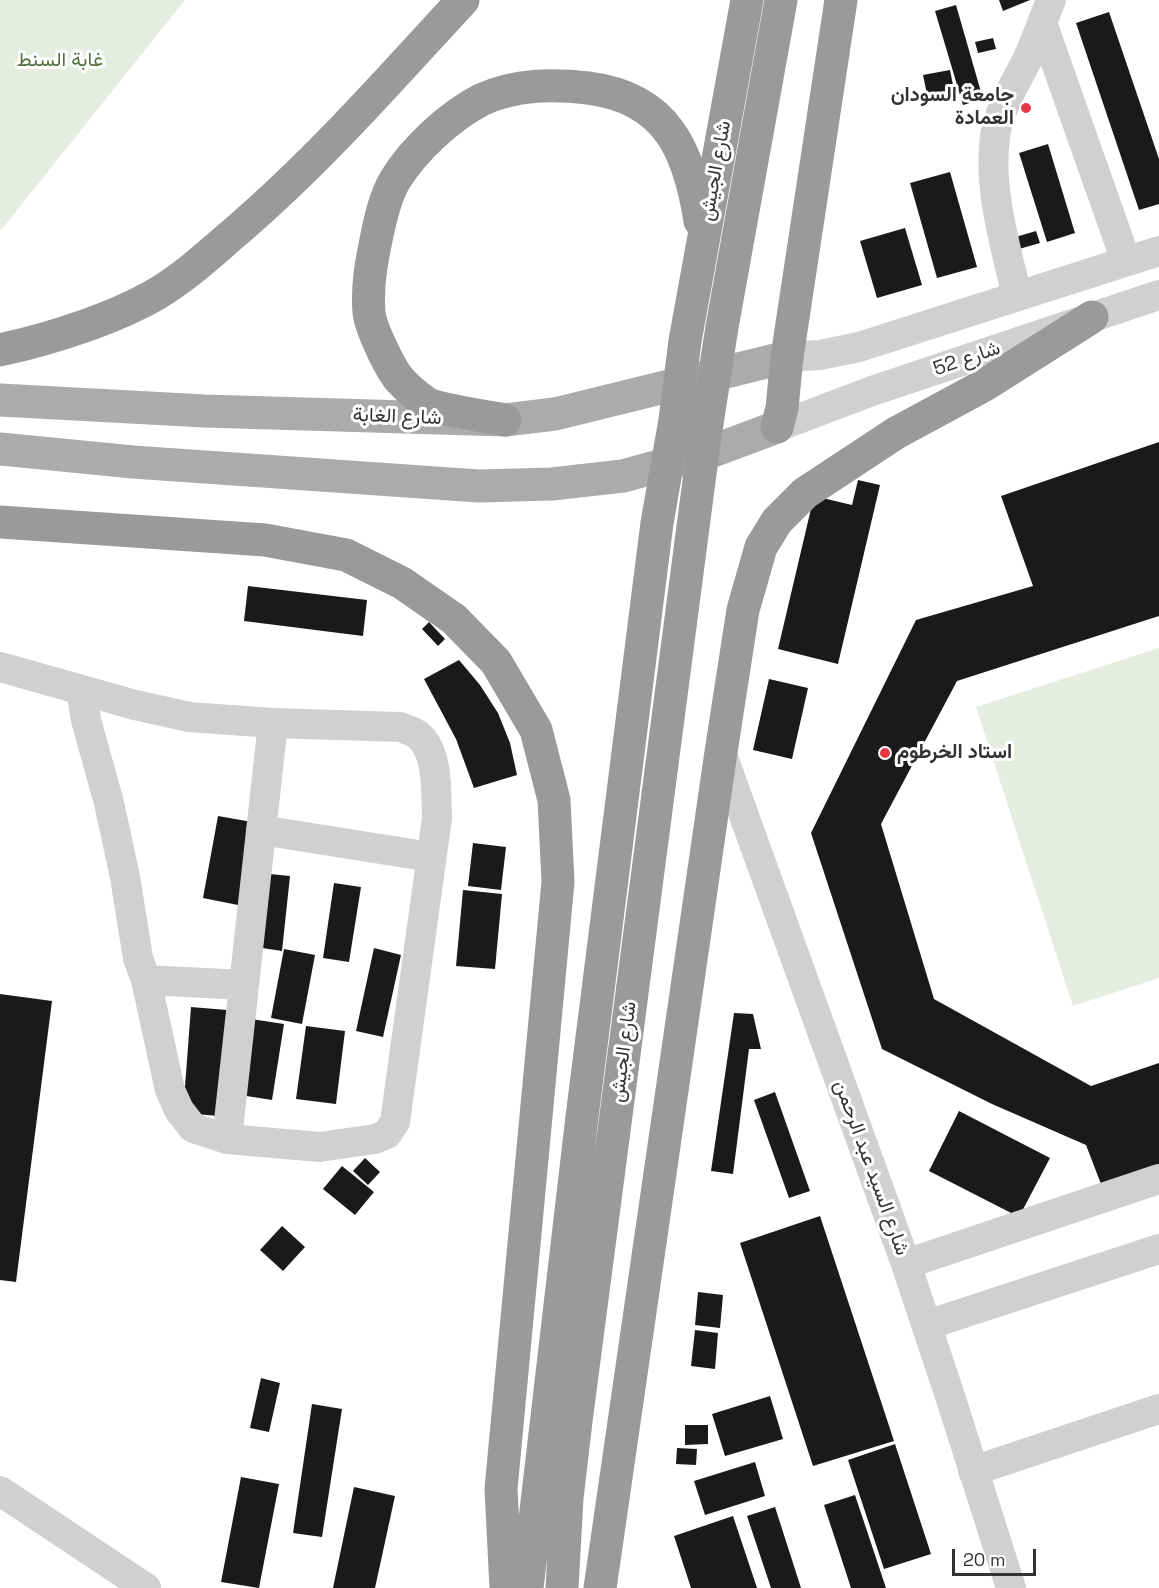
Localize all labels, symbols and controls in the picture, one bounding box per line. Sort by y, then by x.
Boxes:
park label: غابة السنط [17,49,103,73]
place label: جامعة السودان العمادة [891,84,1014,131]
marker: جامعة السودان العمادة [1019,101,1033,115]
street label: شارع الجيش [695,119,737,223]
street label: شارع 52 [930,336,1004,382]
street label: شارع الغابة [352,403,442,431]
place label: استاد الخرطوم [897,741,1012,765]
marker: استاد الخرطوم [878,746,892,760]
street label: شارع الجيش [606,1000,642,1104]
street label: شارع السيد عبد الرحمن [828,1077,914,1259]
scale bar [955,1537,1039,1575]
text: 20 m [963,1548,1006,1571]

